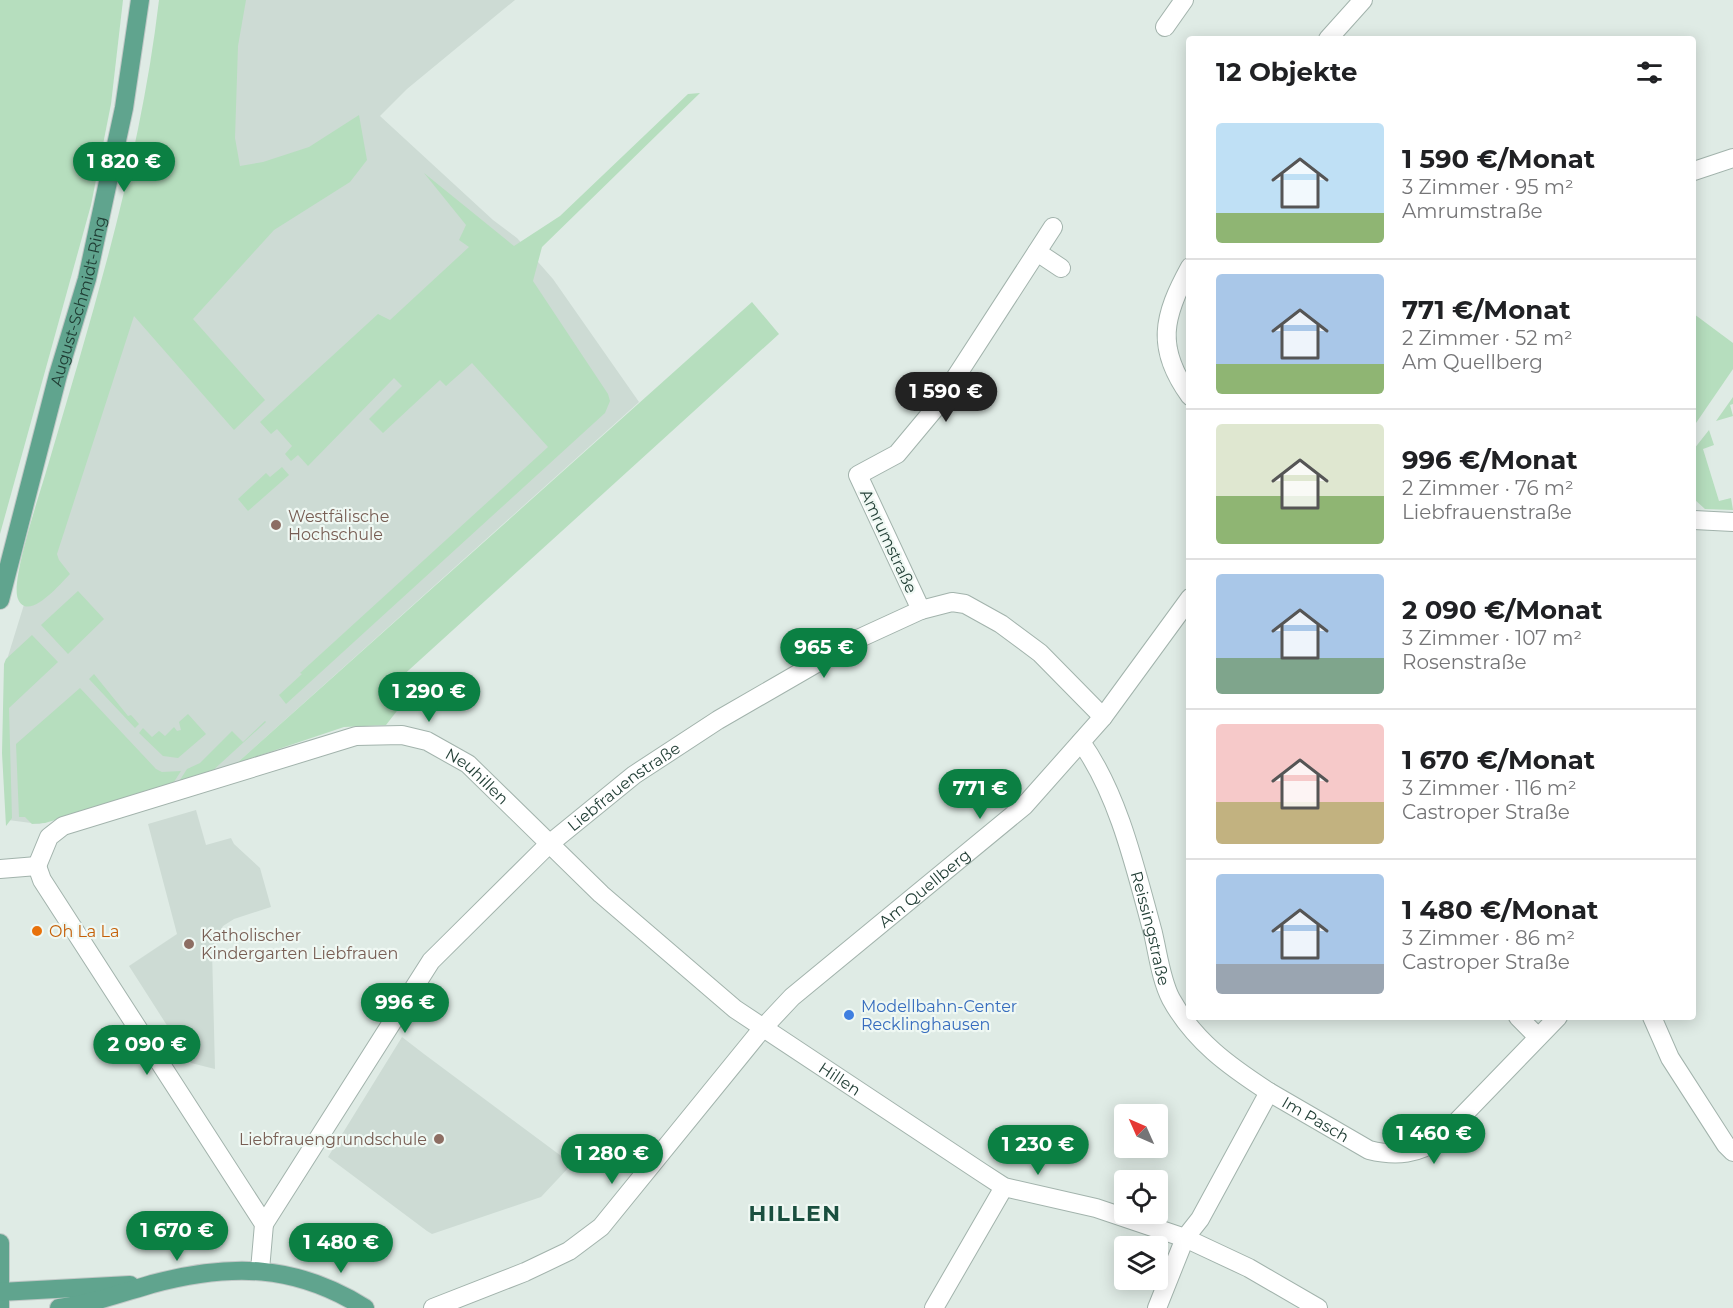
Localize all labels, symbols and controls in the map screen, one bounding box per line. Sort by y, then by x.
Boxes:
text: 12 Objekte [1216,56,1357,88]
icon: filters [1633,56,1666,89]
pin: 1 820 € [69,142,179,193]
text: 1 590 €/Monat [1402,143,1595,175]
icon: home [1264,147,1336,219]
text: 1 820 € [87,149,161,173]
text: 3 Zimmer · 95 m² [1402,175,1574,199]
text: Amrumstraße [1402,199,1543,223]
street label: August-Schmidt-Ring [47,214,110,388]
text: 771 €/Monat [1402,294,1571,326]
icon: home [1264,298,1336,370]
text: 2 Zimmer · 52 m² [1402,326,1573,350]
text: Am Quellberg [1402,350,1543,374]
pin: 1 590 € [891,372,1001,423]
text: 1 590 € [909,379,983,403]
text: 996 €/Monat [1402,444,1578,476]
icon: home [1264,448,1336,520]
text: 2 Zimmer · 76 m² [1402,476,1574,500]
street label: Amrumstraße [856,486,921,596]
text: Liebfrauenstraße [1402,500,1572,524]
place label: Westfälische Hochschule [288,507,389,544]
marker: Westfälische Hochschule [269,518,283,532]
text: 2 090 €/Monat [1402,594,1602,626]
icon: home [1264,598,1336,670]
text: 3 Zimmer · 107 m² [1402,626,1582,650]
pin: 965 € [782,628,866,679]
text: 965 € [794,635,854,659]
text: Rosenstraße [1402,650,1527,674]
pin: 1 290 € [374,672,484,723]
text: 1 290 € [392,679,466,703]
street label: Liebfrauenstraße [564,739,684,835]
street label: Neuhillen [442,744,512,808]
text: 1 670 €/Monat [1402,744,1595,776]
icon: home [1264,748,1336,820]
pin: 771 € [938,769,1022,820]
text: 771 € [953,776,1007,800]
text: 3 Zimmer · 116 m² [1402,776,1577,800]
text: Castroper Straße [1402,800,1570,824]
street label: Am Quellberg [875,845,974,932]
street label: Reissingstraße [1127,869,1174,988]
text: 1 480 €/Monat [1402,894,1598,926]
icon: home [1264,898,1336,970]
place label: Oh La La [49,922,119,941]
marker: Oh La La [30,924,44,938]
place label: Katholischer Kindergarten Liebfrauen [201,926,398,963]
text: 3 Zimmer · 86 m² [1402,926,1575,950]
marker: Katholischer Kindergarten Liebfrauen [182,937,196,951]
text: Castroper Straße [1402,950,1570,974]
pin: 996 € [363,983,447,1034]
text: 996 € [375,990,435,1014]
place label: Modellbahn-Center Recklinghausen [861,997,1017,1034]
marker: Modellbahn-Center Recklinghausen [842,1008,856,1022]
pin: 2 090 € [92,1025,202,1076]
text: 2 090 € [107,1032,187,1056]
street label: Hillen [815,1058,864,1100]
street label: Im Pasch [1279,1093,1352,1146]
north arrow [1114,1104,1168,1158]
map controls [1114,1104,1168,1290]
pin: 1 460 € [1379,1114,1489,1165]
text: 1 460 € [1396,1121,1472,1145]
pin: 1 230 € [983,1125,1093,1176]
place label: Liebfrauengrundschule [239,1130,427,1149]
marker: Liebfrauengrundschule [432,1132,446,1146]
text: 1 230 € [1002,1132,1074,1156]
pin: 1 280 € [557,1134,667,1185]
text: 1 280 € [575,1141,649,1165]
button: locate [1114,1170,1168,1224]
district label: HILLEN [748,1200,842,1227]
pin: 1 670 € [122,1211,232,1262]
text: 1 670 € [140,1218,214,1242]
pin: 1 480 € [286,1223,396,1274]
text: 1 480 € [303,1230,379,1254]
button: layers [1114,1236,1168,1290]

